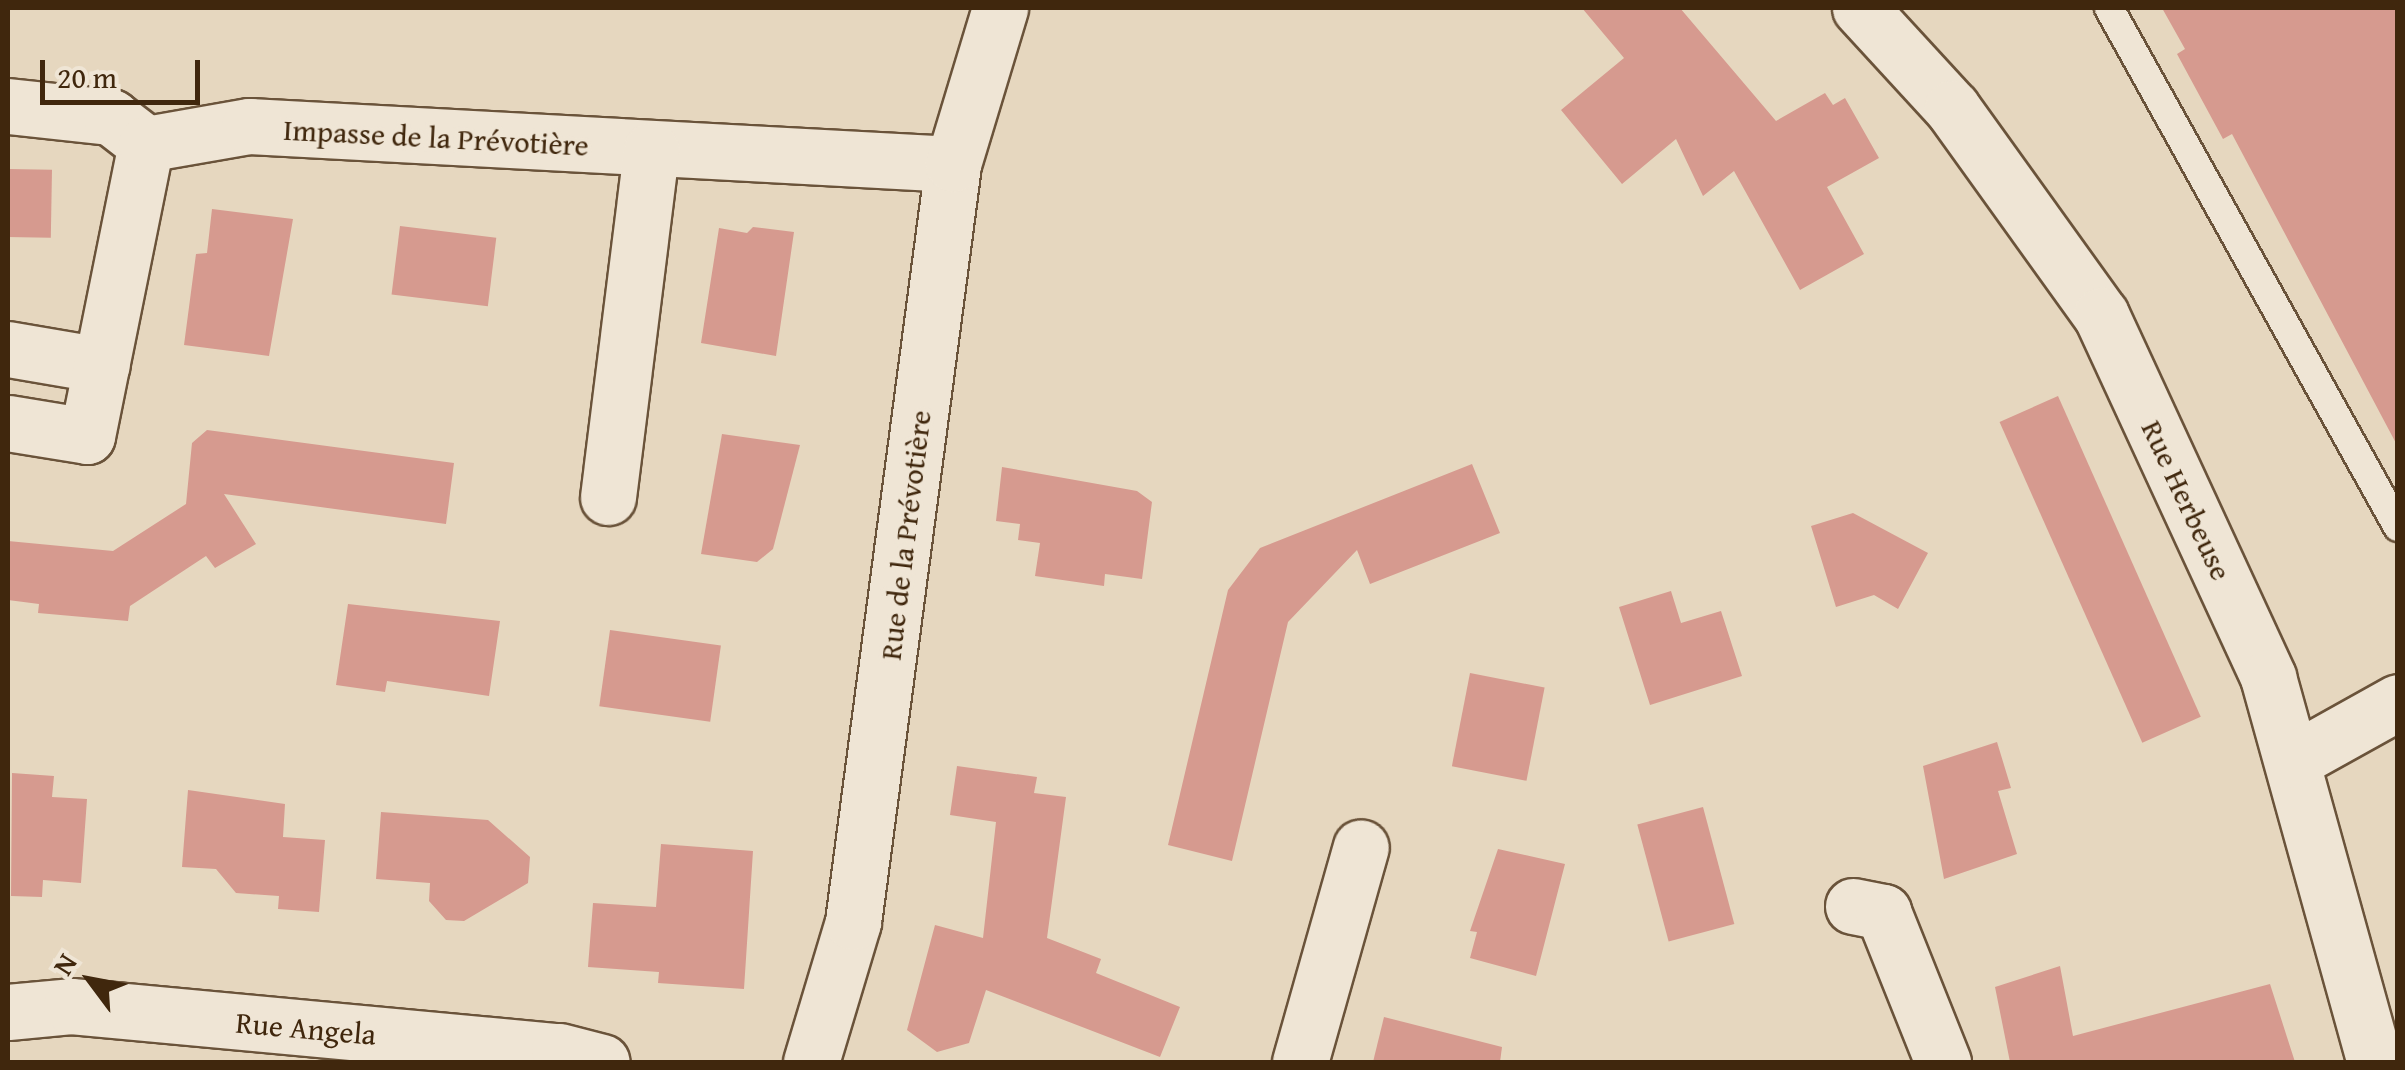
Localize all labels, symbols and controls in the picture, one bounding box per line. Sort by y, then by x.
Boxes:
scale bar [45,40,205,102]
text: 20 m [57,55,117,99]
street label: Impasse de la Prévotière [282,111,590,163]
street label: Rue de la Prévotière [872,408,938,662]
street label: Rue Herbeuse [2134,414,2240,586]
north arrow [40,930,140,1030]
text: N [42,945,86,983]
street label: Rue Angela [234,1004,378,1052]

